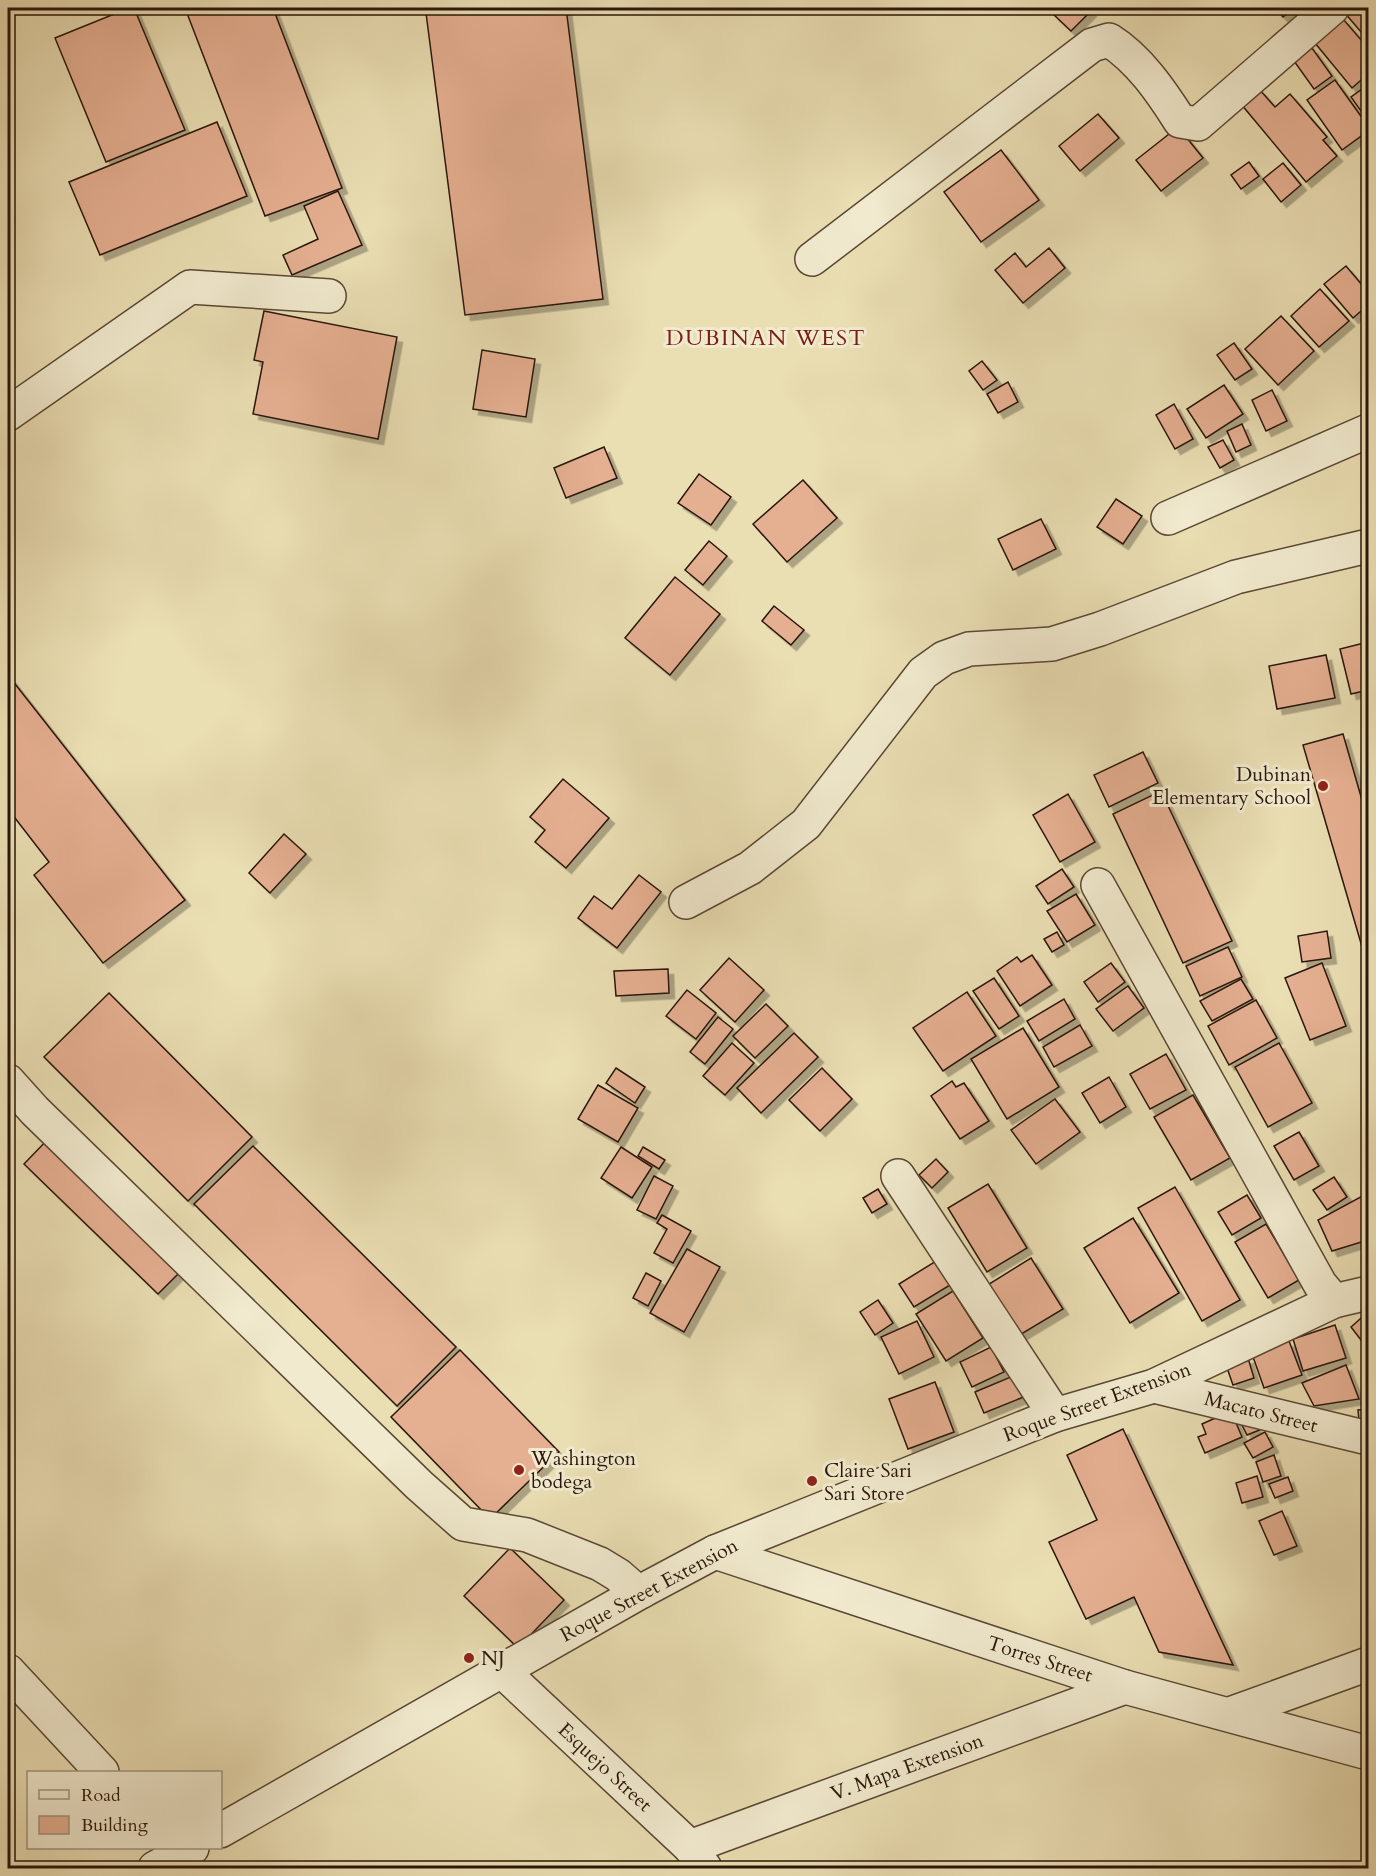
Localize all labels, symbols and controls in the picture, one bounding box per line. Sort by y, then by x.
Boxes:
district label: DUBINAN WEST [666,323,866,353]
place label: Dubinan Elementary School [1152,761,1312,811]
marker: Dubinan Elementary School [1316,779,1330,793]
street label: Roque Street Extension [999,1355,1195,1449]
street label: Macato Street [1202,1385,1321,1439]
place label: Washington bodega [530,1445,637,1495]
place label: Claire Sari Sari Store [824,1457,912,1507]
marker: Washington bodega [512,1463,526,1477]
marker: Claire Sari Sari Store [805,1474,819,1488]
street label: Roque Street Extension [555,1531,743,1648]
street label: Torres Street [984,1629,1097,1689]
place label: NJ [481,1645,505,1672]
marker: NJ [462,1651,476,1665]
street label: Esquejo Street [552,1716,658,1818]
street label: V. Mapa Extension [827,1727,988,1807]
legend [27,1771,222,1849]
text: Road [81,1783,121,1808]
text: Building [81,1813,149,1838]

